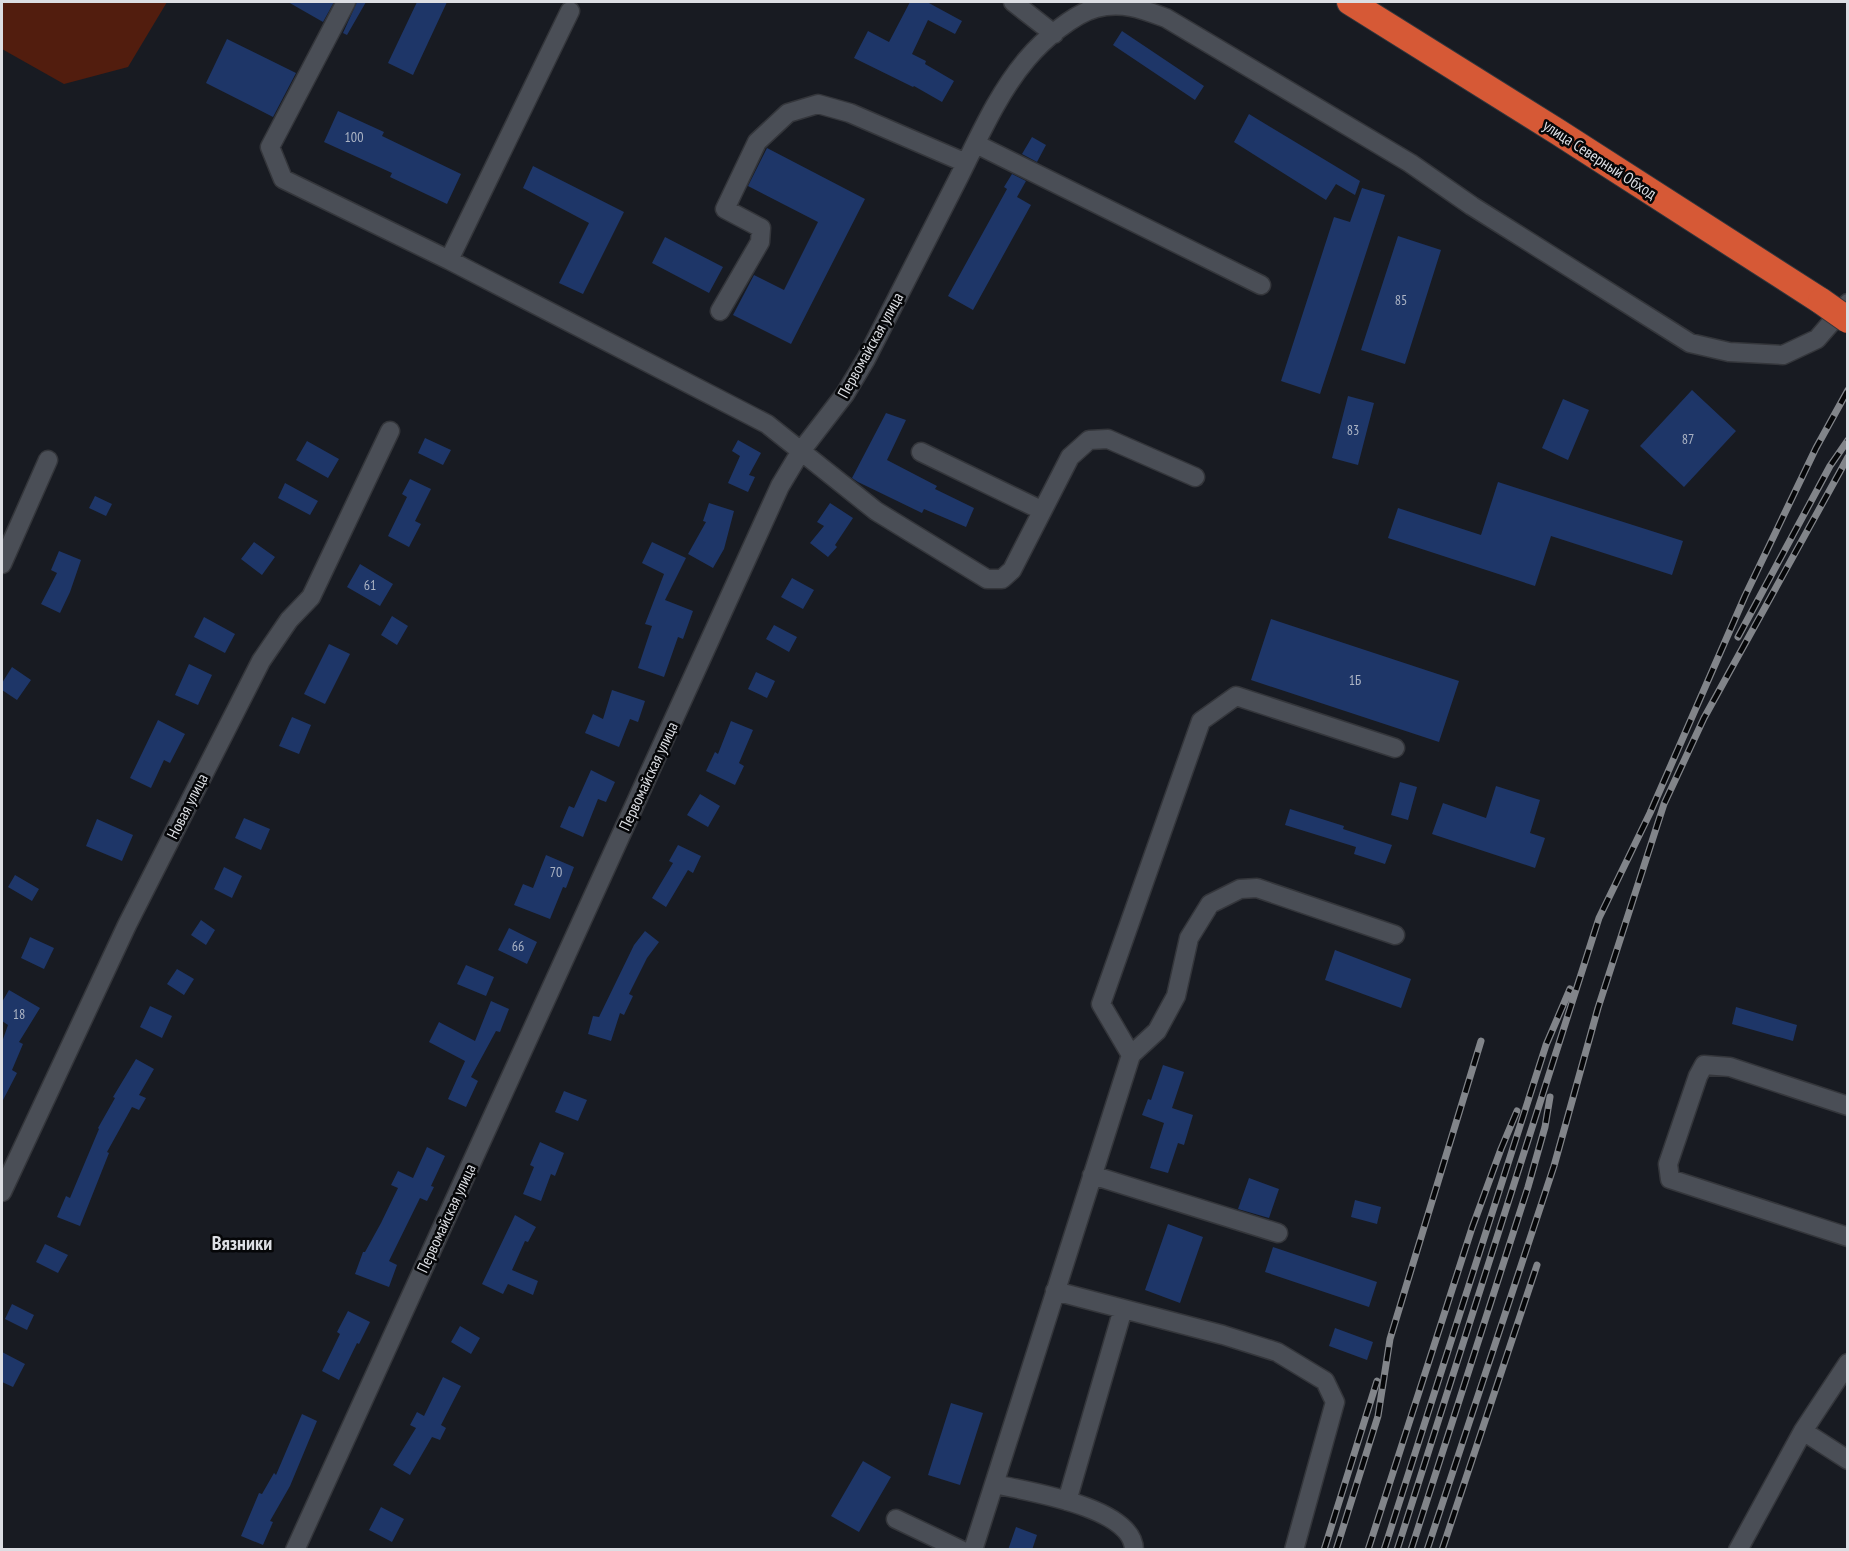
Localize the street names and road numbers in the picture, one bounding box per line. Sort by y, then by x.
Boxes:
street label: улица Северный Обход [1539,115,1661,203]
street label: Первомайская улица [833,289,907,401]
street label: Первомайская улица [614,718,682,834]
street label: Новая улица [162,770,212,842]
street label: Первомайская улица [412,1160,480,1276]

